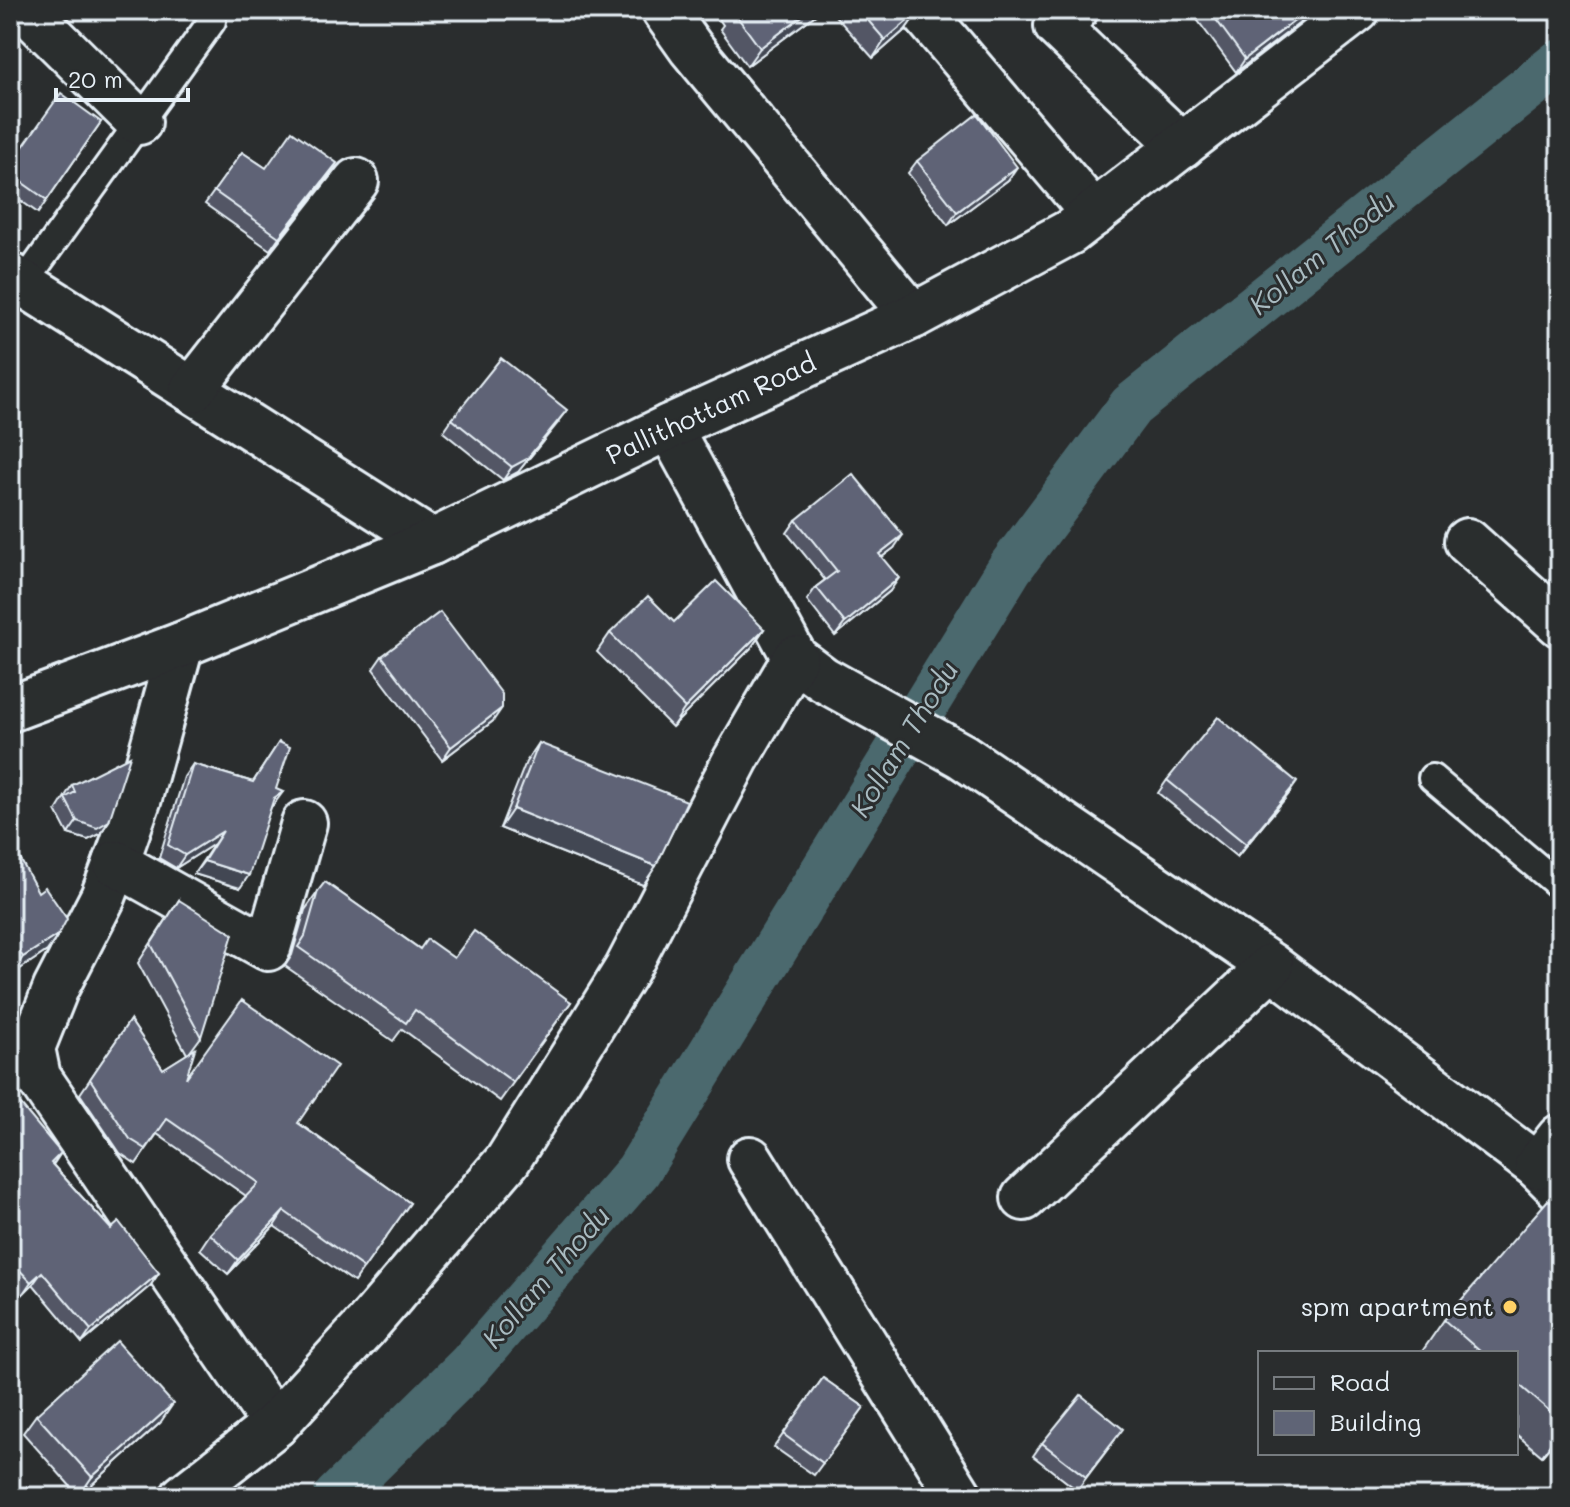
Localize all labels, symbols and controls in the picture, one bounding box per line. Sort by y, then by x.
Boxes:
scale bar [56,52,188,102]
text: 20 m [68,63,123,94]
water label: Kollam Thodu [1241,182,1402,322]
street label: Pallithottam Road [600,345,821,472]
water label: Kollam Thodu [841,654,965,823]
water label: Kollam Thodu [473,1198,617,1355]
place label: spm apartment [1301,1289,1494,1323]
marker: spm apartment [1501,1298,1519,1316]
legend [1258,1351,1518,1455]
text: Road [1330,1366,1390,1397]
text: Building [1330,1406,1421,1437]

